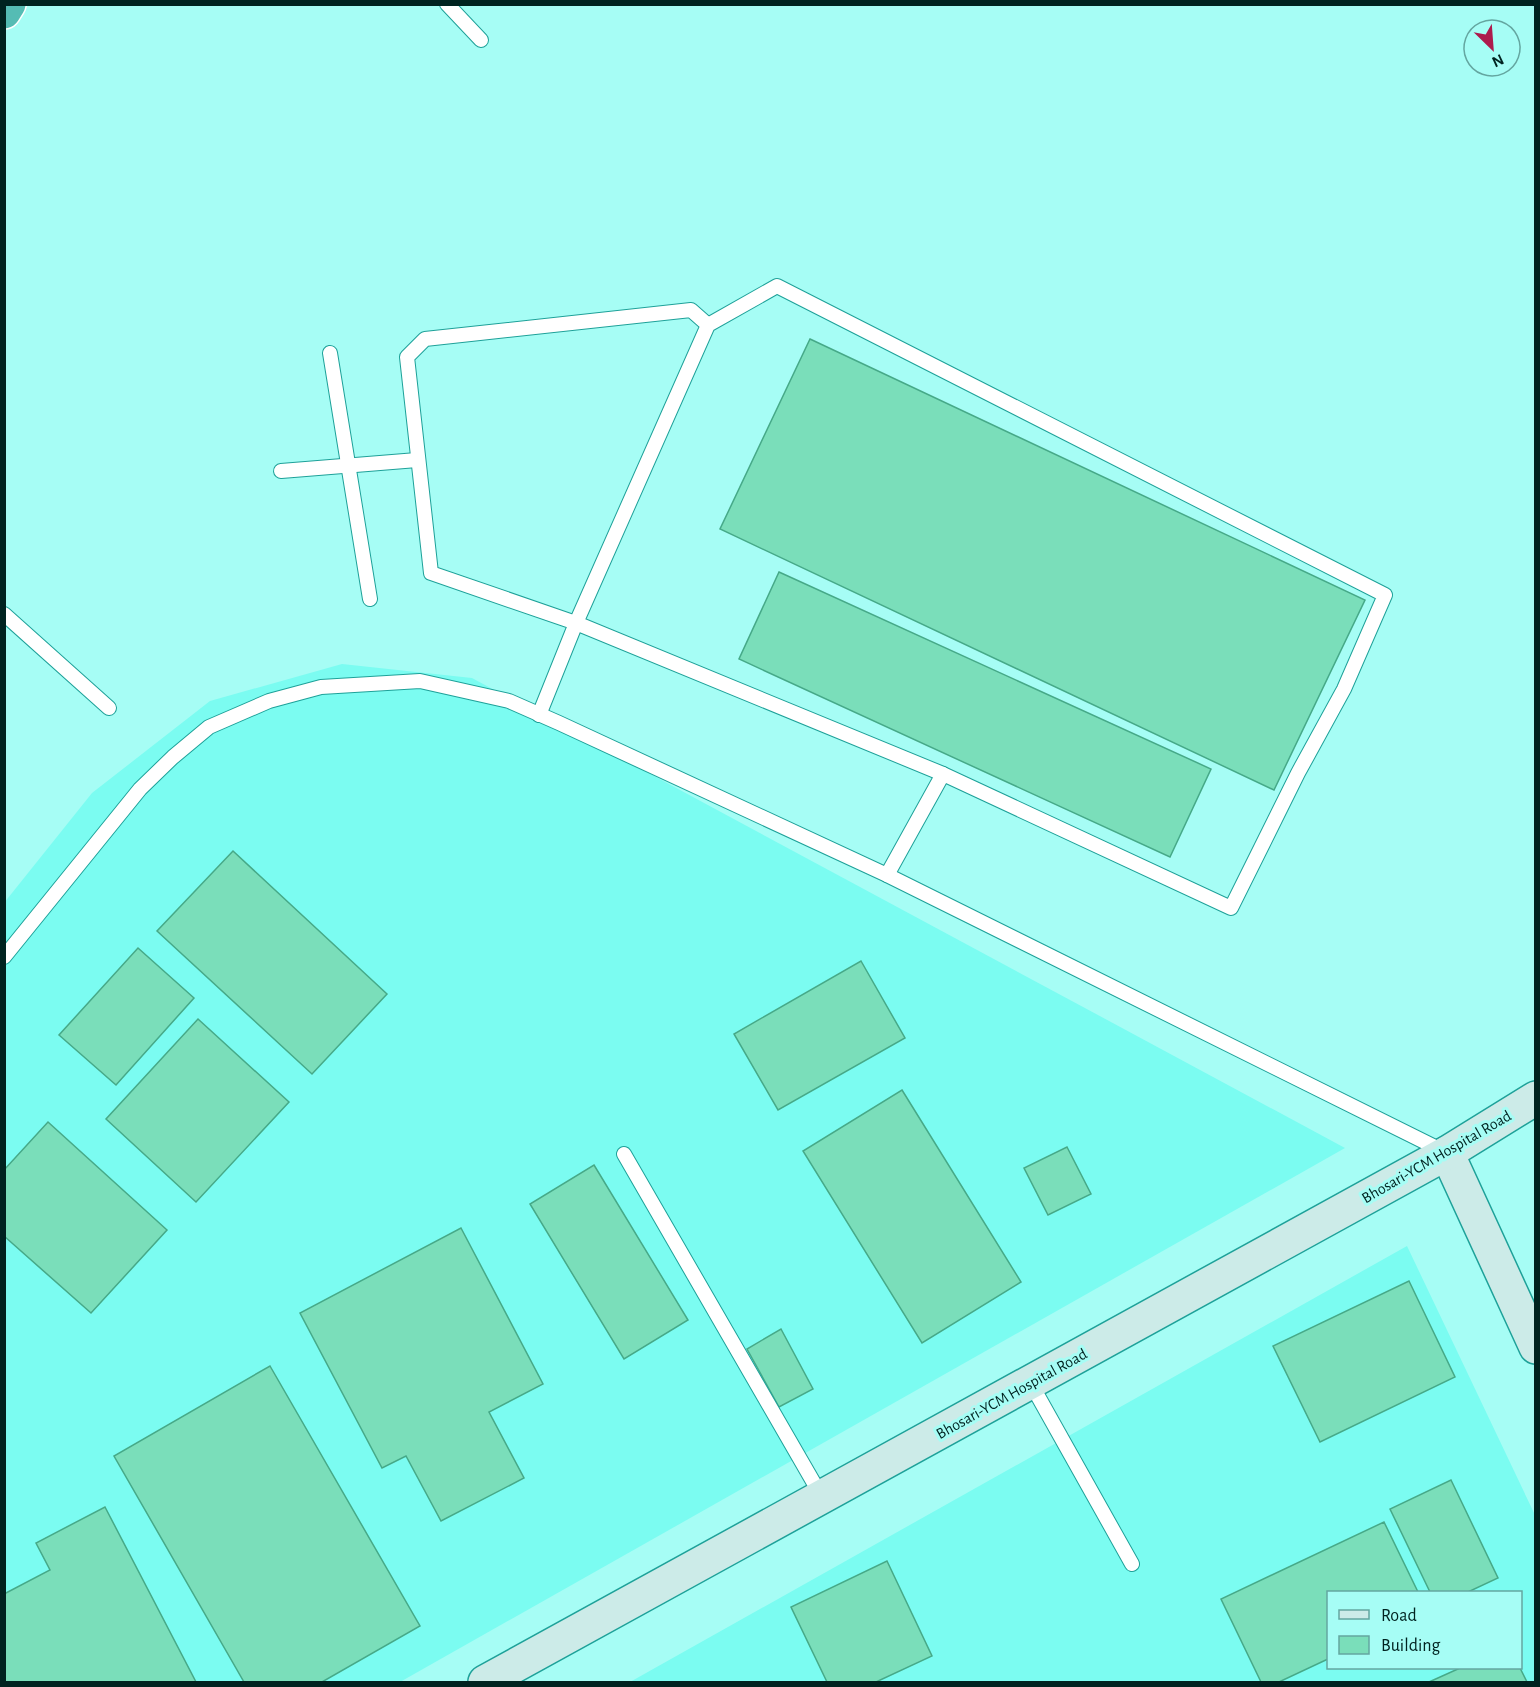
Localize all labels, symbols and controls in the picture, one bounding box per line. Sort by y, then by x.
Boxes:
north arrow [1462,18,1522,78]
text: N [1489,51,1506,70]
street label: Bhosari-YCM Hospital Road [1359,1108,1514,1206]
street label: Bhosari-YCM Hospital Road [933,1346,1090,1442]
legend [1327,1591,1522,1669]
text: Road [1381,1607,1417,1625]
text: Building [1381,1637,1441,1655]

